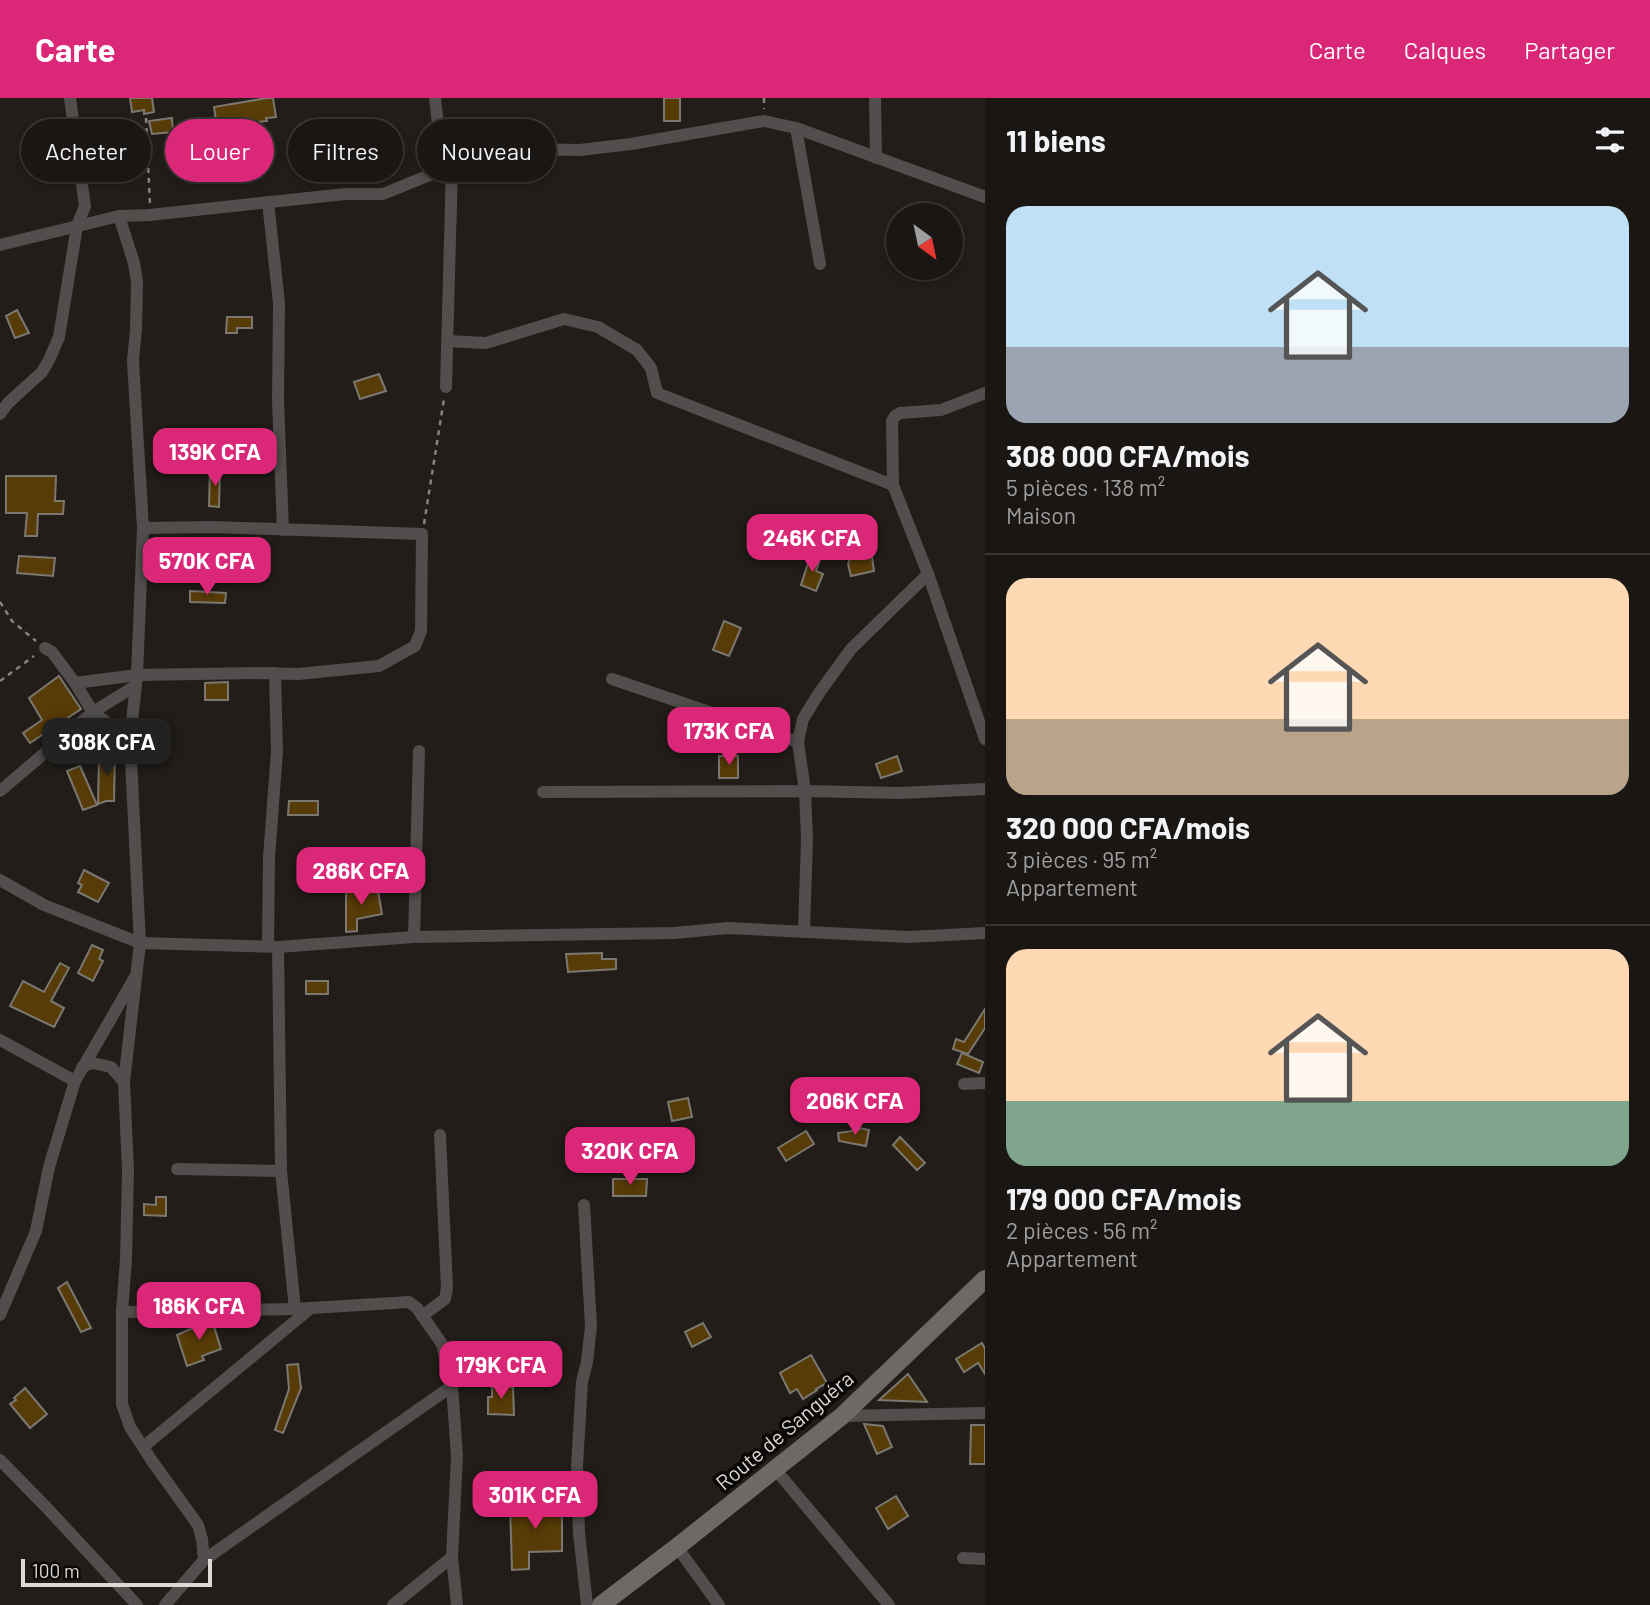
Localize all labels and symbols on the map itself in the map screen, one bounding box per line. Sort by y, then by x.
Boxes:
north arrow [886,203,962,280]
pin: 139K CFA [143,428,287,488]
pin: 246K CFA [740,514,884,574]
pin: 570K CFA [135,538,279,597]
pin: 173K CFA [657,708,801,767]
pin: 308K CFA [35,718,179,778]
pin: 286K CFA [289,848,433,907]
pin: 206K CFA [783,1077,927,1137]
pin: 320K CFA [558,1128,702,1187]
pin: 186K CFA [127,1282,271,1342]
pin: 179K CFA [429,1342,573,1401]
street label: Route de Sanguéra [710,1365,858,1495]
pin: 301K CFA [463,1472,607,1531]
scale bar [21,1556,212,1588]

